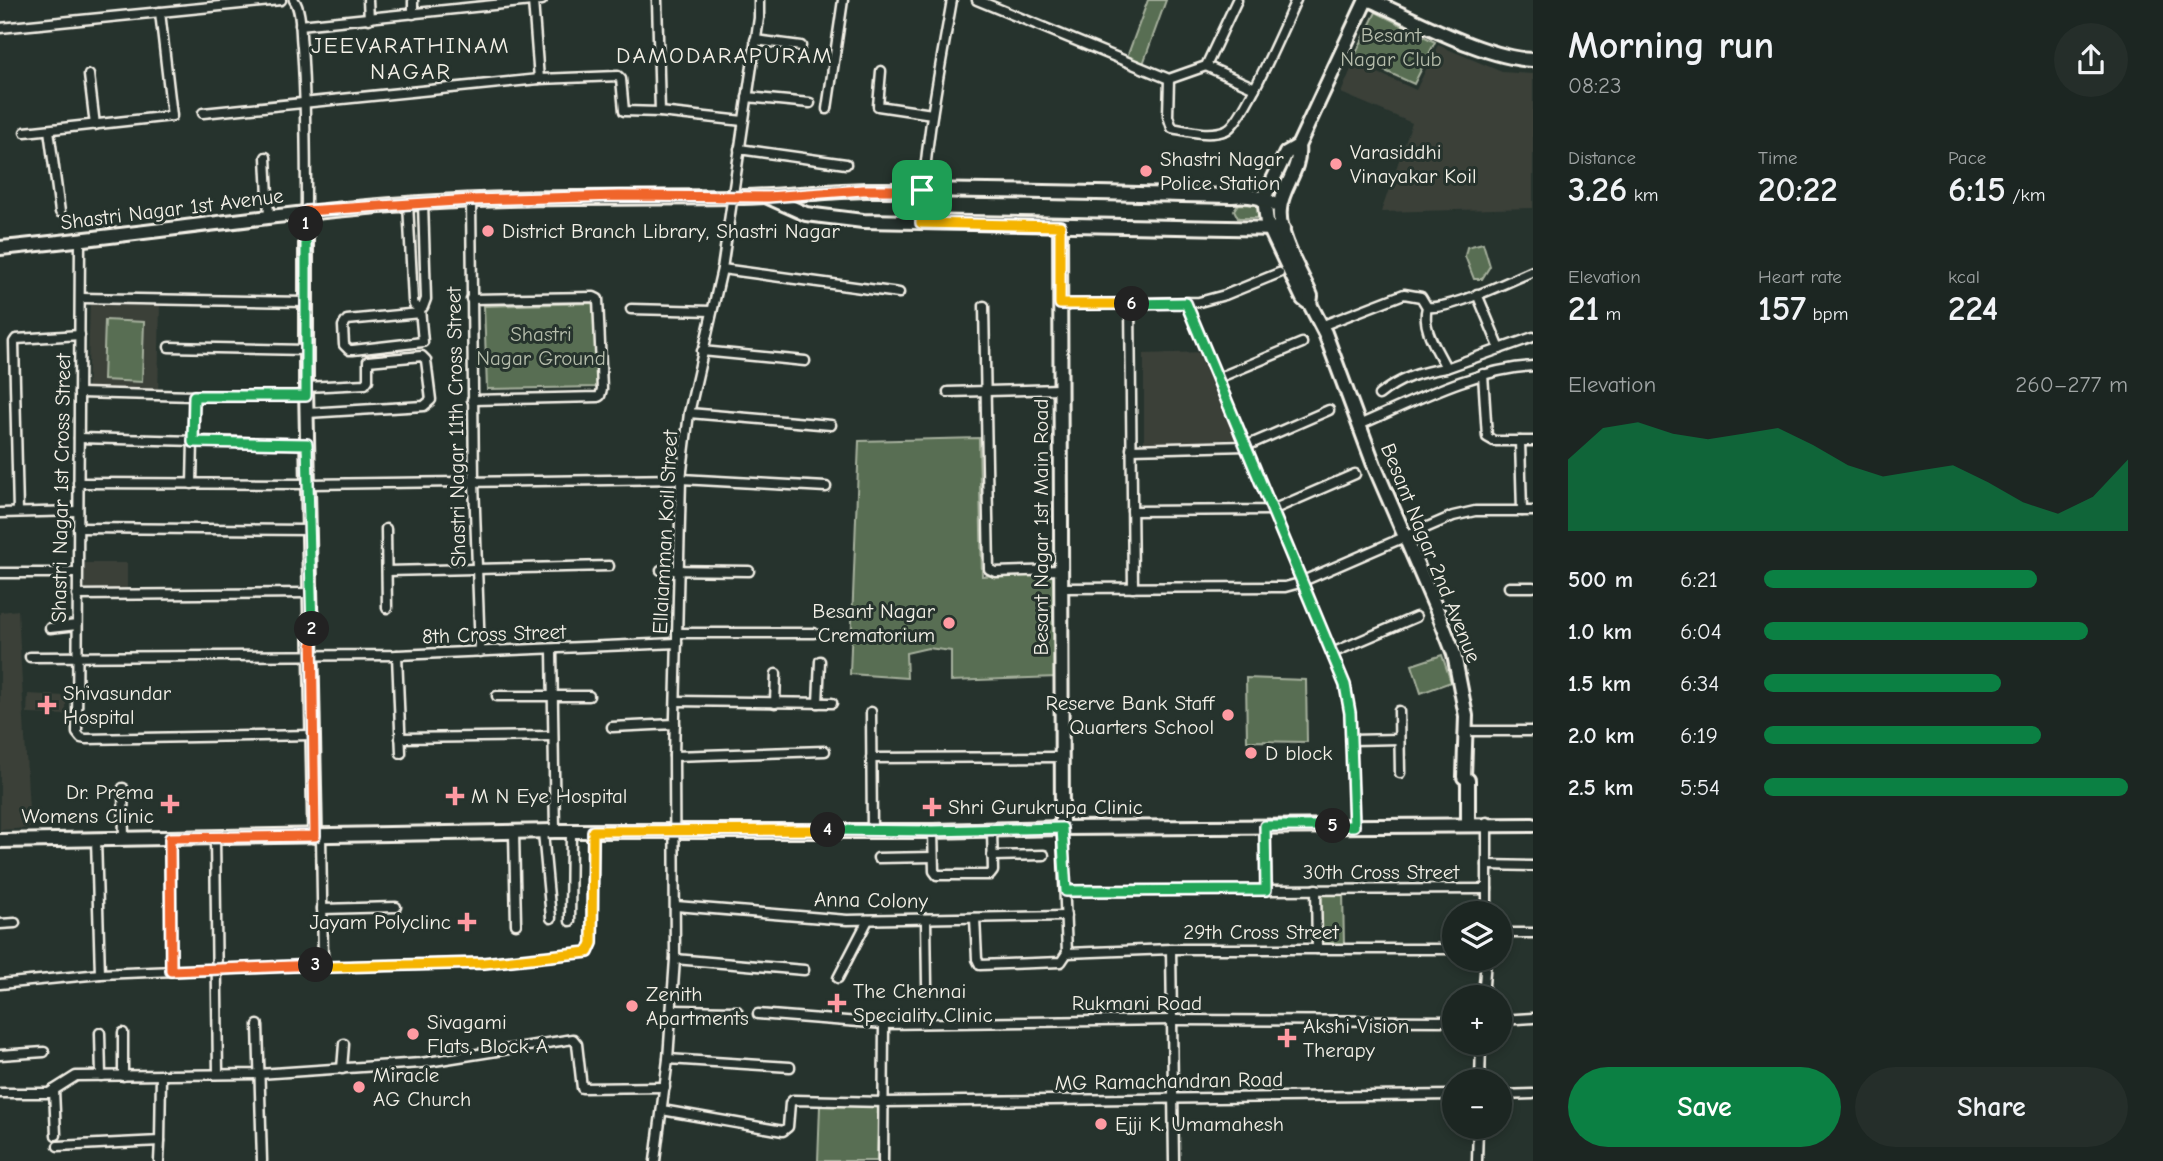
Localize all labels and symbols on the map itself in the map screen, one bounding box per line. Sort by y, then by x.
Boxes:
park label: Besant Nagar Club [1340,23,1442,71]
district label: JEEVARATHINAM NAGAR [311,32,511,85]
district label: DAMODARAPURAM [616,42,834,69]
place label: Varasiddhi Vinayakar Koil [1350,140,1477,188]
place label: Shastri Nagar Police Station [1160,147,1284,195]
marker: Varasiddhi Vinayakar Koil [1328,156,1344,172]
pin [892,160,952,220]
marker: Shastri Nagar Police Station [1138,163,1154,179]
street label: Shastri Nagar 1st Avenue [59,183,285,235]
pin: 1 [288,206,324,242]
place label: District Branch Library, Shastri Nagar [502,219,840,243]
marker: District Branch Library, Shastri Nagar [480,223,496,239]
street label: Shastri Nagar 11th Cross Street [442,286,470,567]
pin: 6 [1114,286,1150,322]
park label: Shastri Nagar Ground [476,322,606,370]
street label: Shastri Nagar 1st Cross Street [47,352,75,623]
street label: Besant Nagar 1st Main Road [1029,399,1053,655]
street label: Ellaiamman Koil Street [648,428,682,635]
street label: Besant Nagar 2nd Avenue [1376,440,1486,666]
place label: Besant Nagar Crematorium [812,599,936,647]
pin: 2 [294,612,330,646]
marker: Besant Nagar Crematorium [941,615,957,631]
street label: 8th Cross Street [422,619,567,649]
place label: Shivasundar Hospital [63,681,172,729]
place label: Reserve Bank Staff Quarters School [1046,691,1215,739]
marker: Shivasundar Hospital [37,695,57,715]
marker: Reserve Bank Staff Quarters School [1220,707,1236,723]
place label: D block [1265,741,1332,765]
marker: D block [1243,745,1259,761]
place label: Dr. Prema Womens Clinic [22,780,154,828]
place label: M N Eye Hospital [471,784,627,808]
marker: M N Eye Hospital [445,786,465,806]
marker: Dr. Prema Womens Clinic [160,794,180,814]
place label: Shri Gurukrupa Clinic [948,795,1143,819]
marker: Shri Gurukrupa Clinic [922,797,942,817]
pin: 5 [1316,808,1350,844]
pin: 4 [810,812,846,848]
street label: 30th Cross Street [1303,860,1460,884]
street label: Anna Colony [814,887,929,913]
place label: Jayam Polyclinc [309,910,451,934]
marker: Jayam Polyclinc [457,912,477,932]
street label: 29th Cross Street [1183,920,1340,944]
pin: 3 [298,948,334,982]
place label: The Chennai Speciality Clinic [853,979,993,1027]
place label: Zenith Apartments [646,982,749,1030]
street label: Rukmani Road [1072,991,1202,1015]
marker: The Chennai Speciality Clinic [827,993,847,1013]
marker: Zenith Apartments [624,998,640,1014]
place label: Sivagami Flats, Block A [427,1010,548,1058]
place label: Akshi Vision Therapy [1303,1014,1409,1062]
marker: Sivagami Flats, Block A [405,1026,421,1042]
marker: Akshi Vision Therapy [1277,1028,1297,1048]
place label: Miracle AG Church [373,1063,471,1111]
street label: MG Ramachandran Road [1055,1067,1283,1095]
marker: Miracle AG Church [351,1079,367,1095]
place label: Ejji K. Umamahesh [1115,1112,1284,1136]
marker: Ejji K. Umamahesh [1093,1116,1109,1132]

